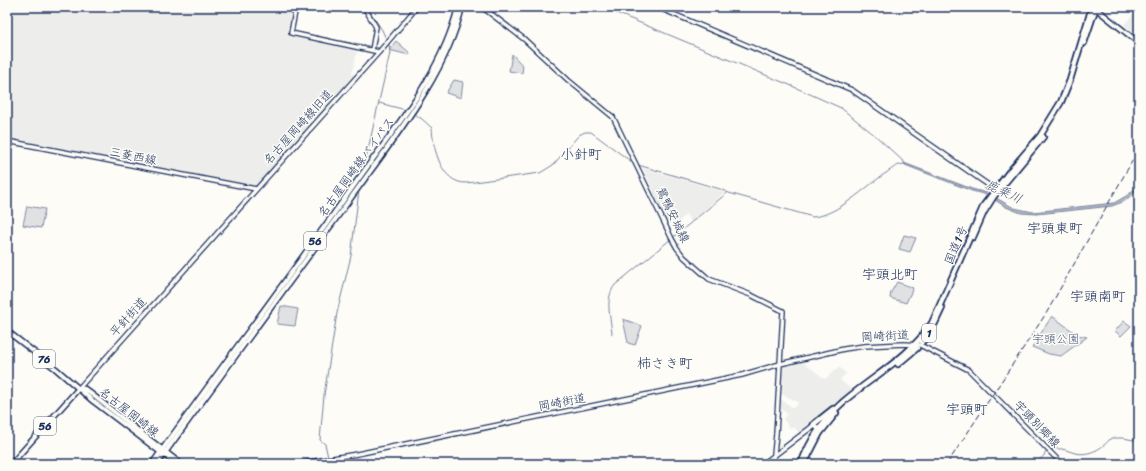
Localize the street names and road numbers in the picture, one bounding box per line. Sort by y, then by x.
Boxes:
street label: 名古屋岡崎線旧道 [258,84,338,170]
street label: 名古屋岡崎線バイパス [312,112,400,222]
street label: 三菱西線 [107,141,159,171]
street label: 鴛鴨安城線 [650,183,696,247]
street label: 国道1号 [938,222,974,268]
road number: 56 [304,232,326,250]
street label: 平針街道 [104,292,152,342]
street label: 岡崎街道 [860,324,910,348]
road number: 1 [922,324,936,342]
road number: 76 [33,350,55,368]
street label: 名古屋岡崎線 [94,381,164,443]
street label: 岡崎街道 [536,387,588,417]
street label: 宇頭別郷線 [1008,395,1066,453]
road number: 56 [34,417,56,435]

